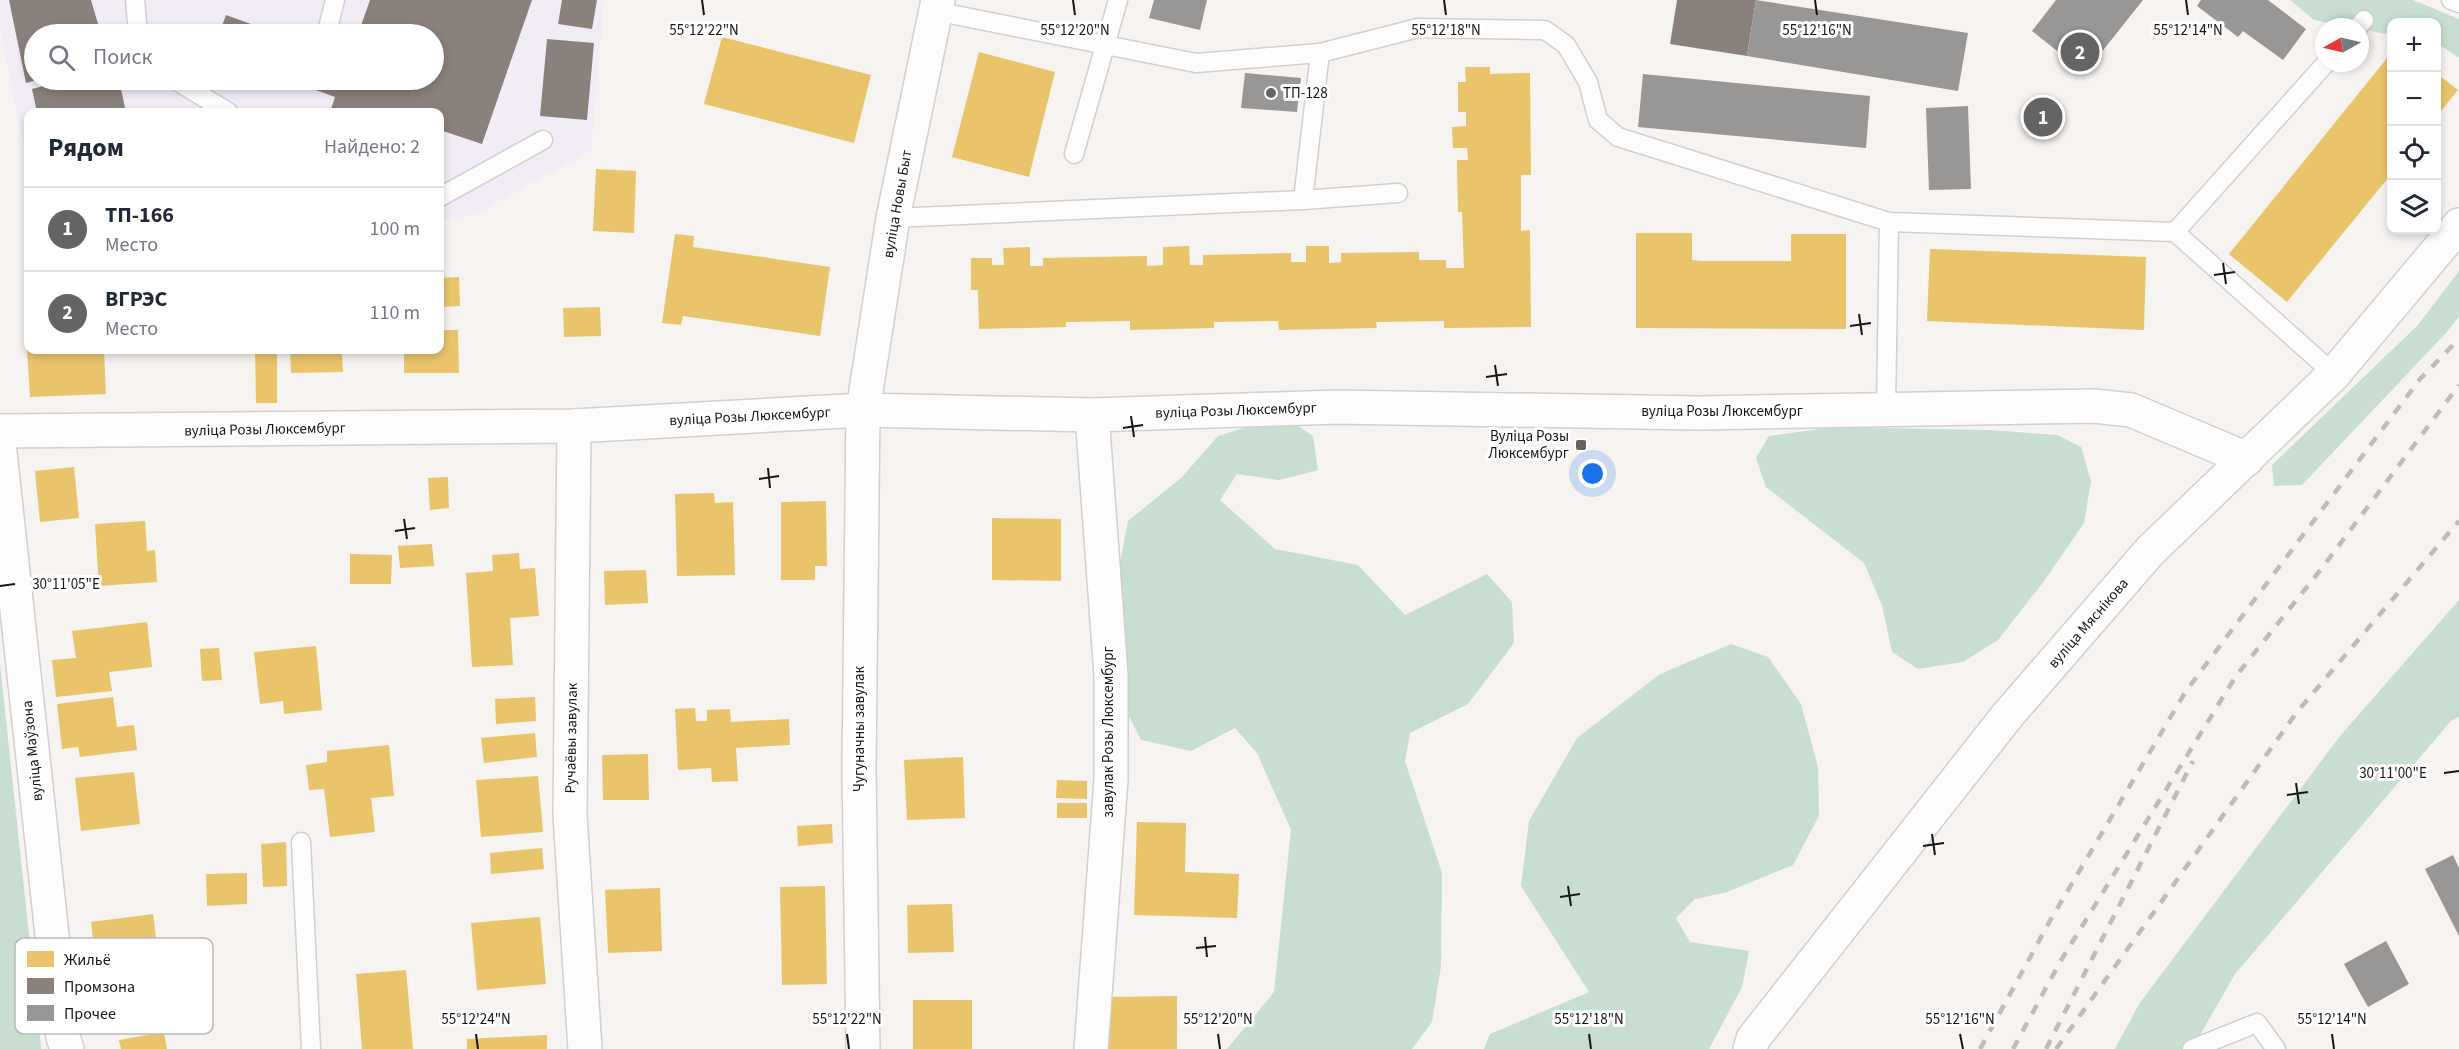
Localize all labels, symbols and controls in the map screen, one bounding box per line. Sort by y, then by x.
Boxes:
north arrow [2315,18,2369,72]
map controls [2387,18,2441,234]
button: + [2387,18,2441,72]
text: 55°12'22"N [669,20,739,41]
text: 55°12'20"N [1040,20,1110,41]
text: 55°12'18"N [1411,20,1481,41]
text: 55°12'16"N [1782,20,1852,41]
text: 55°12'14"N [2153,20,2223,41]
search box [24,24,444,90]
pin: 2 [2060,29,2100,74]
icon: search [45,41,78,74]
text: Поиск [93,41,152,73]
button: − [2387,72,2441,126]
place label: ТП-128 [1283,83,1328,104]
marker: ТП-128 [1264,86,1278,100]
pin: 1 [2024,94,2062,140]
button: locate [2387,126,2441,180]
text: Рядом [48,129,124,166]
text: Найдено: 2 [324,133,420,161]
street label: вуліца Новы Быт [878,148,917,260]
button: layers [2387,180,2441,234]
text: ТП-166 [105,199,174,231]
text: 1 [62,215,73,243]
text: 100 m [370,215,420,243]
text: Место [105,231,158,259]
text: ВГРЭС [105,283,167,315]
text: 2 [62,299,73,327]
text: 110 m [370,299,420,327]
text: Место [105,315,158,343]
street label: вуліца Розы Люксембург [1155,397,1317,424]
street label: вуліца Розы Люксембург [1641,401,1803,422]
street label: вуліца Розы Люксембург [669,402,831,431]
street label: вуліца Розы Люксембург [184,418,346,441]
place label: Вуліца Розы Люксембург [1488,426,1569,464]
marker: Вуліца Розы Люксембург [1574,438,1588,452]
your location [1578,459,1607,488]
text: 30°11'05"E [32,574,100,595]
street label: вуліца Мяснікова [2043,574,2133,673]
street label: завулак Розы Люксембург [1098,646,1119,818]
street label: Чугуначны завулак [849,665,870,792]
street label: Ручаёвы завулак [560,682,583,794]
street label: вуліца Маўзона [17,699,48,802]
text: 30°11'00"E [2359,763,2427,784]
legend [15,938,213,1034]
text: Жильё [64,949,111,971]
text: Промзона [64,976,135,998]
text: Прочее [64,1003,116,1025]
text: 55°12'24"N [441,1009,511,1030]
text: 55°12'22"N [812,1009,882,1030]
text: 55°12'20"N [1183,1009,1253,1030]
text: 55°12'18"N [1554,1009,1624,1030]
text: 55°12'16"N [1925,1009,1995,1030]
text: 55°12'14"N [2297,1009,2367,1030]

